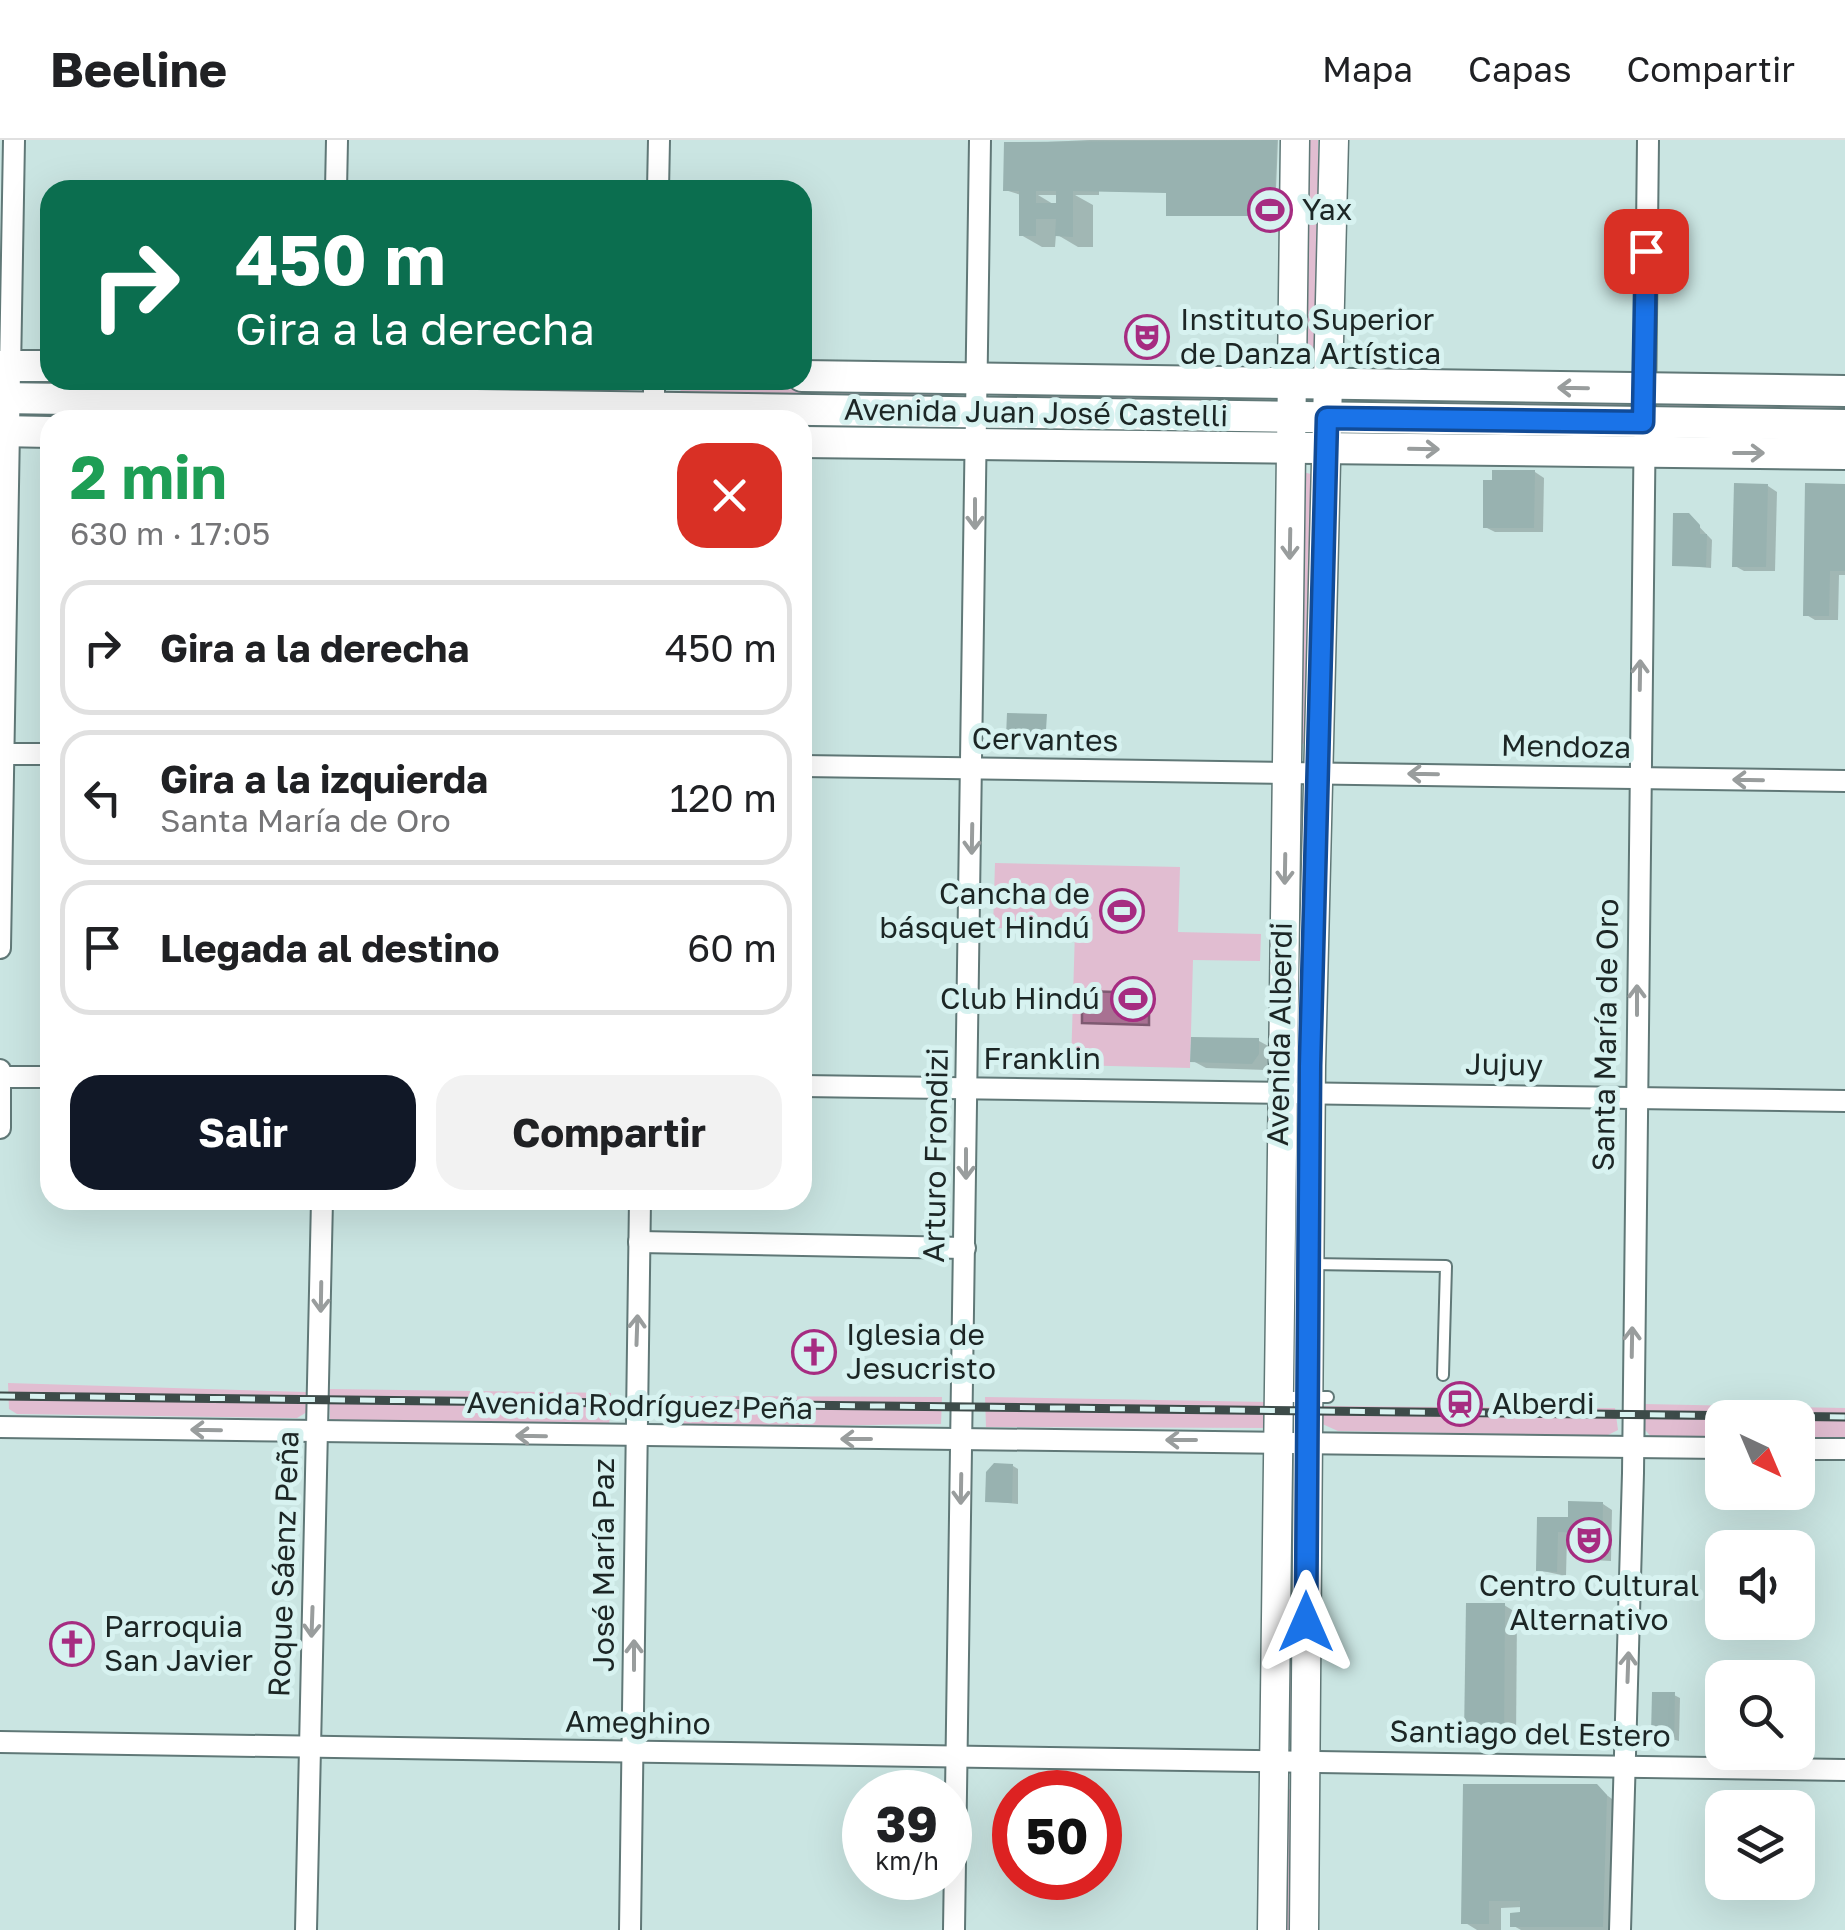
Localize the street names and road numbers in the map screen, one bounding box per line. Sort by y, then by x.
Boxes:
street label: Avenida Juan José Castelli [844,391,1228,433]
street label: Cervantes [971,720,1119,758]
street label: Mendoza [1501,727,1632,765]
street label: Santa María de Oro [1585,898,1625,1172]
street label: Avenida Alberdi [1259,922,1299,1146]
street label: Franklin [983,1040,1101,1076]
street label: Jujuy [1465,1045,1543,1083]
street label: Arturo Frondizi [915,1047,955,1263]
street label: Avenida Rodríguez Peña [466,1384,814,1426]
street label: Roque Sáenz Peña [260,1430,306,1698]
street label: José María Paz [585,1458,621,1672]
street label: Ameghino [565,1703,711,1741]
street label: Santiago del Estero [1389,1713,1671,1753]

